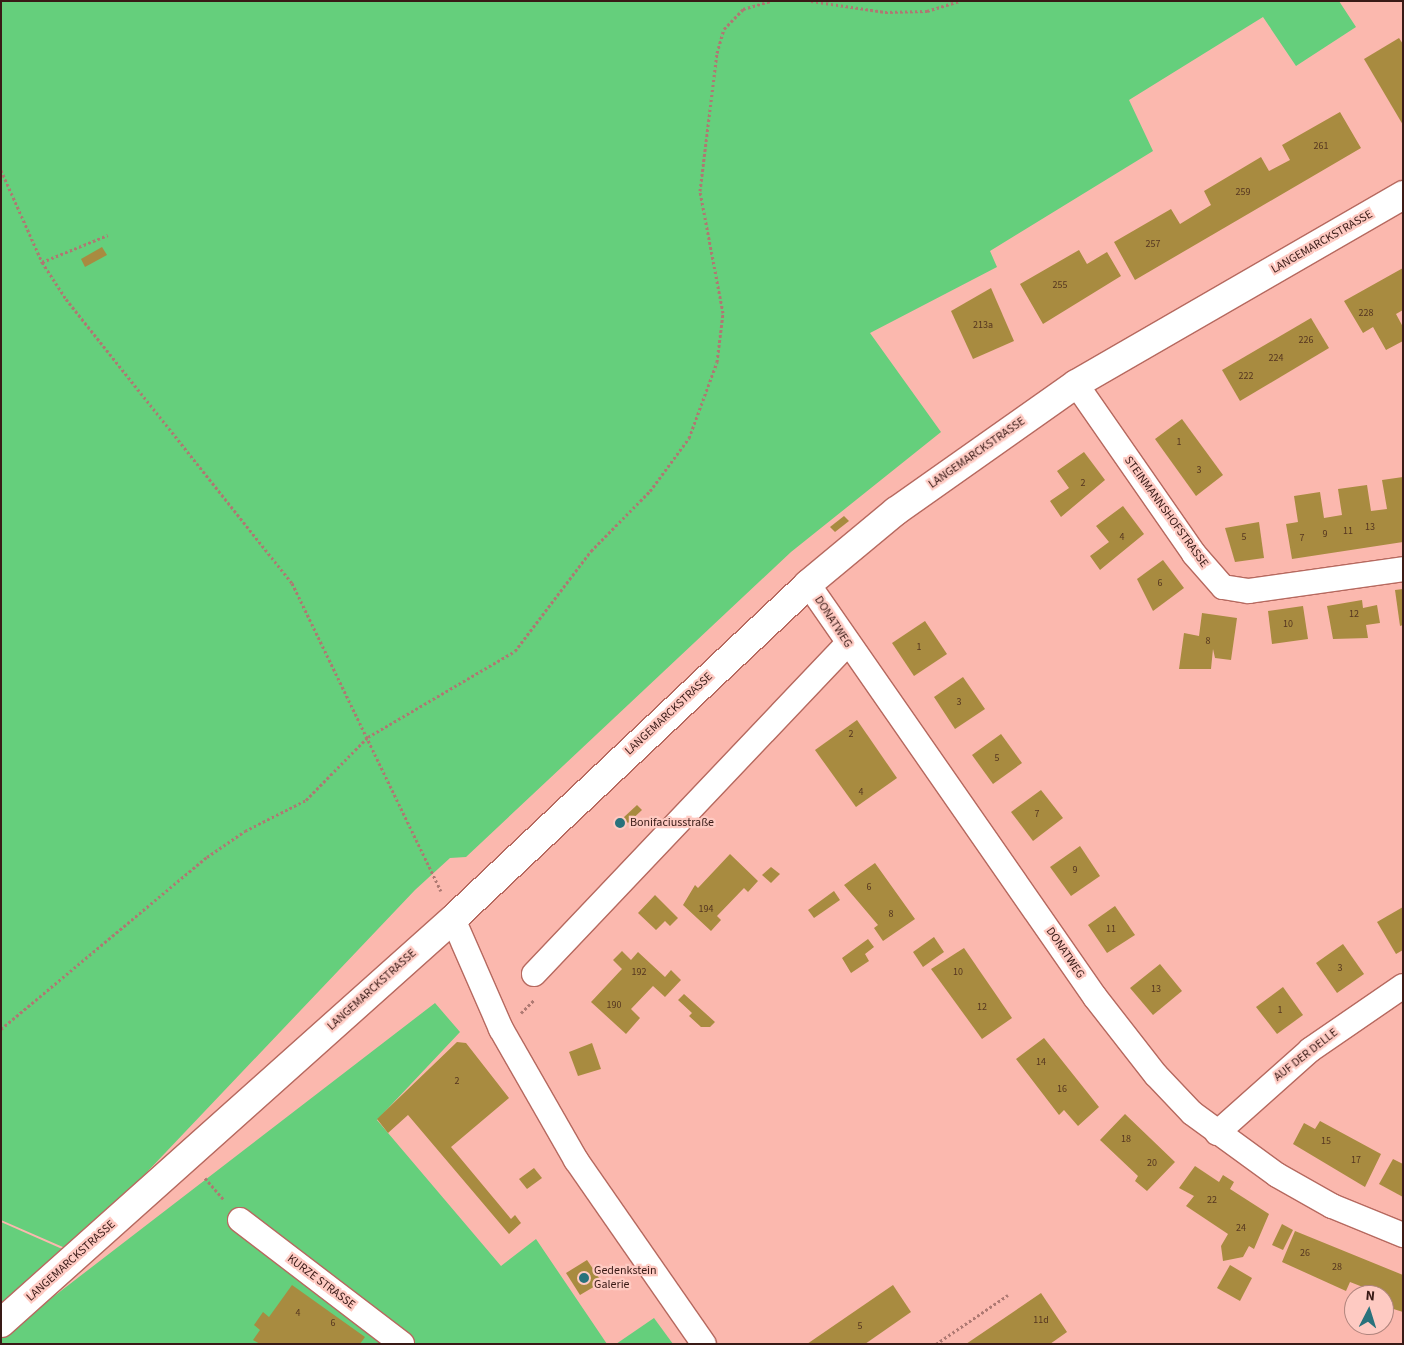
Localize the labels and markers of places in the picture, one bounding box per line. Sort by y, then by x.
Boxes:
place label: Bonifaciusstraße [630,816,714,830]
marker: Bonifaciusstraße [614,817,626,829]
place label: Gedenkstein Galerie [594,1264,657,1292]
marker: Gedenkstein Galerie [578,1272,590,1284]

